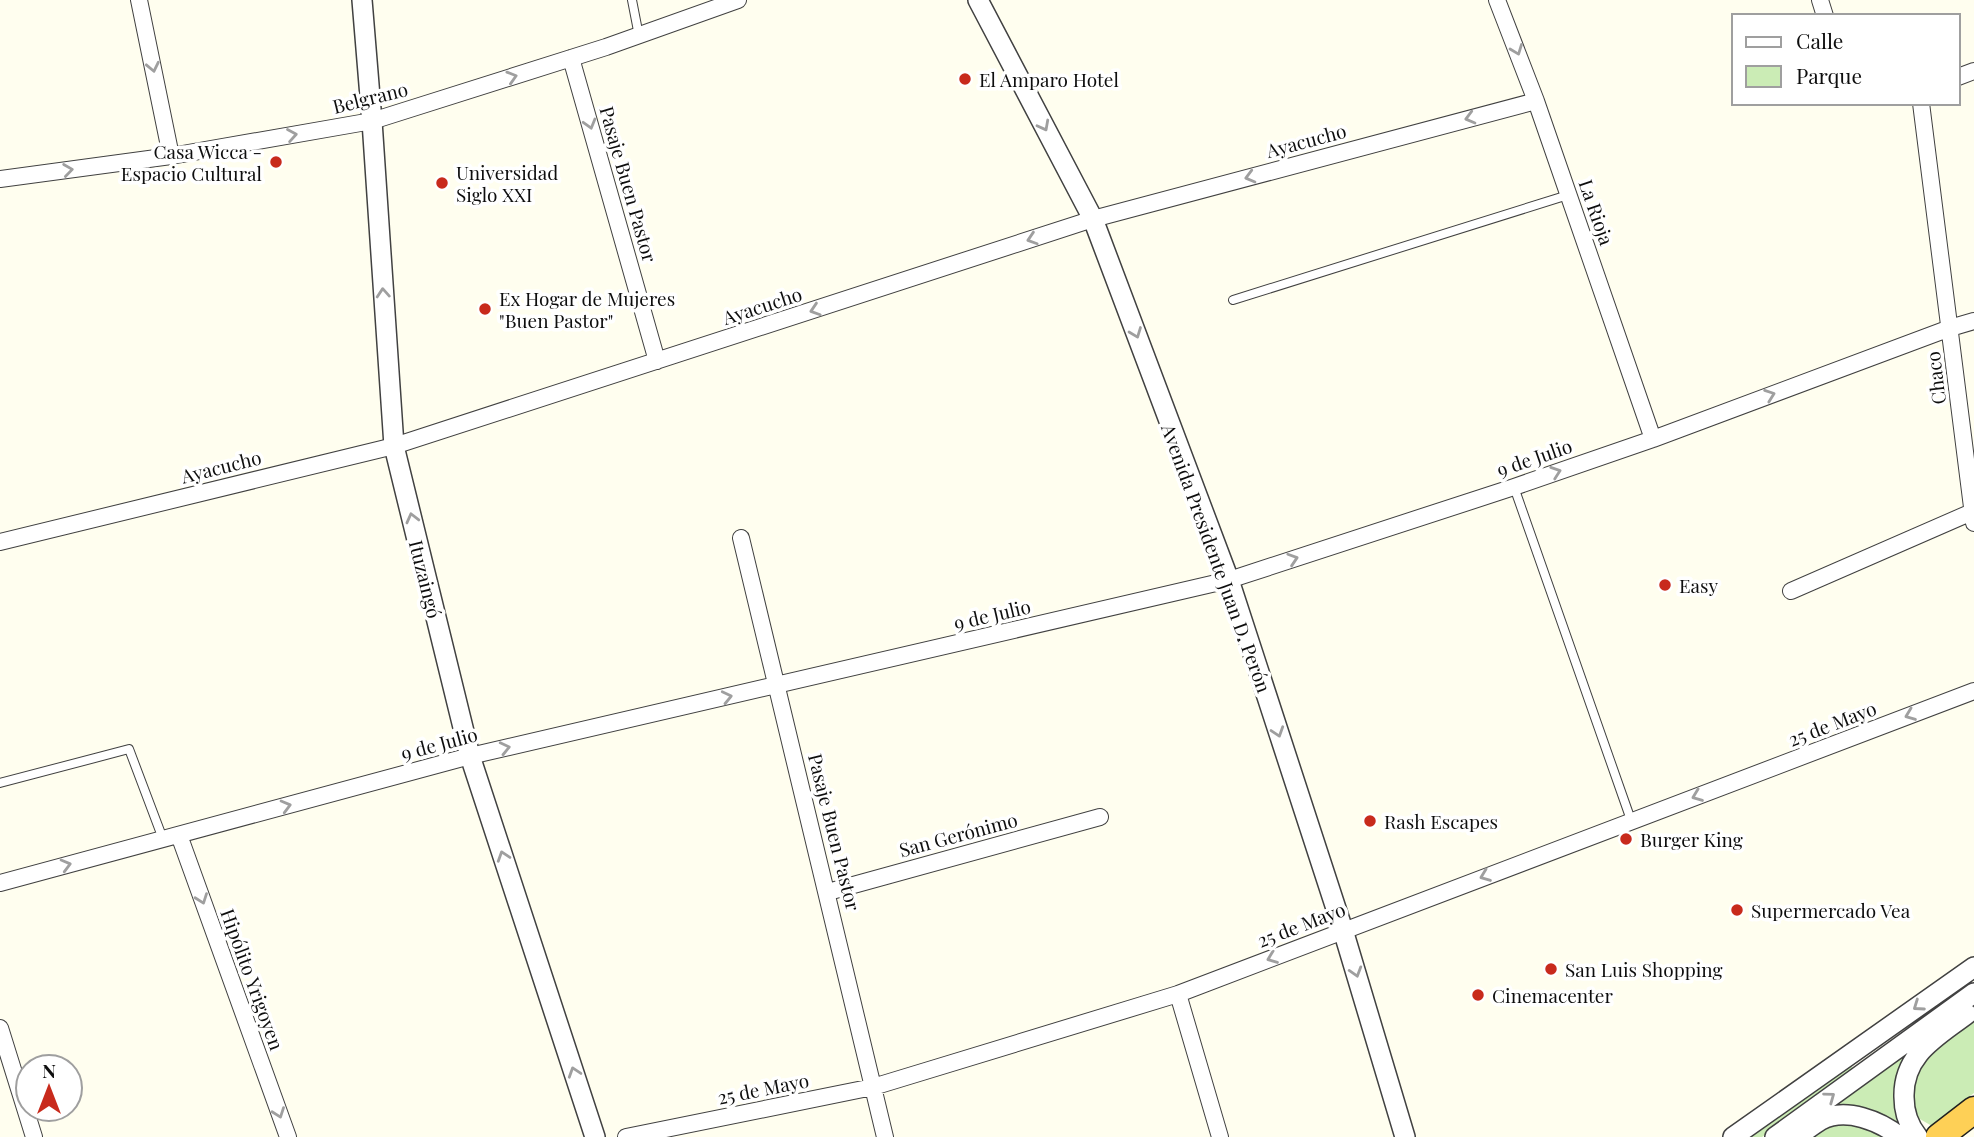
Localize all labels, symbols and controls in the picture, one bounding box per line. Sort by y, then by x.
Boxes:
legend [1732,14,1960,105]
text: Calle [1796,26,1843,54]
one-way arrow [1508,44,1522,56]
one-way arrow [145,61,160,73]
text: Parque [1796,61,1862,89]
place label: El Amparo Hotel [979,66,1119,92]
one-way arrow [505,71,518,85]
marker: El Amparo Hotel [957,71,973,87]
street label: Belgrano [330,75,410,119]
street label: Pasaje Buen Pastor [594,103,664,265]
one-way arrow [1464,110,1476,124]
street label: Ayacucho [1262,117,1349,163]
one-way arrow [581,118,596,130]
one-way arrow [1036,118,1049,131]
one-way arrow [286,128,298,143]
place label: Casa Wicca - Espacio Cultural [121,138,263,186]
marker: Casa Wicca - Espacio Cultural [268,154,284,170]
place label: Universidad Siglo XXI [456,159,558,207]
one-way arrow [62,163,74,178]
one-way arrow [1244,169,1256,183]
marker: Universidad Siglo XXI [434,175,450,191]
street label: La Rioja [1574,176,1621,249]
one-way arrow [1026,231,1038,246]
street label: Ayacucho [718,280,805,330]
place label: Ex Hogar de Mujeres "Buen Pastor" [499,285,675,333]
one-way arrow [376,288,391,299]
marker: Ex Hogar de Mujeres "Buen Pastor" [477,301,493,317]
one-way arrow [809,301,821,316]
one-way arrow [1128,327,1142,339]
street label: Chaco [1919,350,1951,406]
one-way arrow [1764,390,1776,404]
street label: Avenida Presidente Juan D. Perón [1156,419,1278,697]
street label: 9 de Julio [1493,432,1575,482]
street label: Ayacucho [177,443,264,489]
one-way arrow [1549,466,1562,480]
one-way arrow [405,513,420,525]
street label: Ituzaingó [404,537,448,621]
one-way arrow [1287,553,1299,567]
place label: Easy [1679,572,1719,598]
marker: Easy [1657,577,1673,593]
street label: 9 de Julio [951,593,1033,635]
one-way arrow [721,691,733,706]
street label: 25 de Mayo [1784,694,1880,752]
one-way arrow [1905,707,1917,721]
street label: 9 de Julio [398,720,480,766]
one-way arrow [1270,725,1284,738]
one-way arrow [499,741,511,756]
street label: Pasaje Buen Pastor [803,751,867,914]
one-way arrow [1692,787,1704,801]
one-way arrow [279,800,291,814]
street label: San Gerónimo [896,806,1020,862]
place label: Rash Escapes [1384,808,1498,834]
marker: Rash Escapes [1362,813,1378,829]
place label: Burger King [1640,826,1743,852]
marker: Burger King [1618,831,1634,847]
one-way arrow [497,850,511,863]
one-way arrow [60,859,72,873]
one-way arrow [1479,868,1491,882]
one-way arrow [194,893,208,905]
street label: 25 de Mayo [1253,895,1349,953]
place label: Supermercado Vea [1751,897,1911,923]
marker: Supermercado Vea [1729,902,1745,918]
street label: Hipólito Yrigoyen [215,905,291,1054]
one-way arrow [1267,949,1279,963]
place label: San Luis Shopping [1565,956,1722,982]
marker: San Luis Shopping [1543,961,1559,977]
one-way arrow [1347,966,1362,978]
place label: Cinemacenter [1492,982,1613,1008]
marker: Cinemacenter [1470,987,1486,1003]
one-way arrow [1913,998,1926,1010]
north arrow [14,1053,84,1123]
text: N [42,1057,56,1083]
street label: 25 de Mayo [715,1066,811,1110]
one-way arrow [568,1067,582,1079]
one-way arrow [1822,1093,1835,1105]
one-way arrow [271,1107,285,1119]

